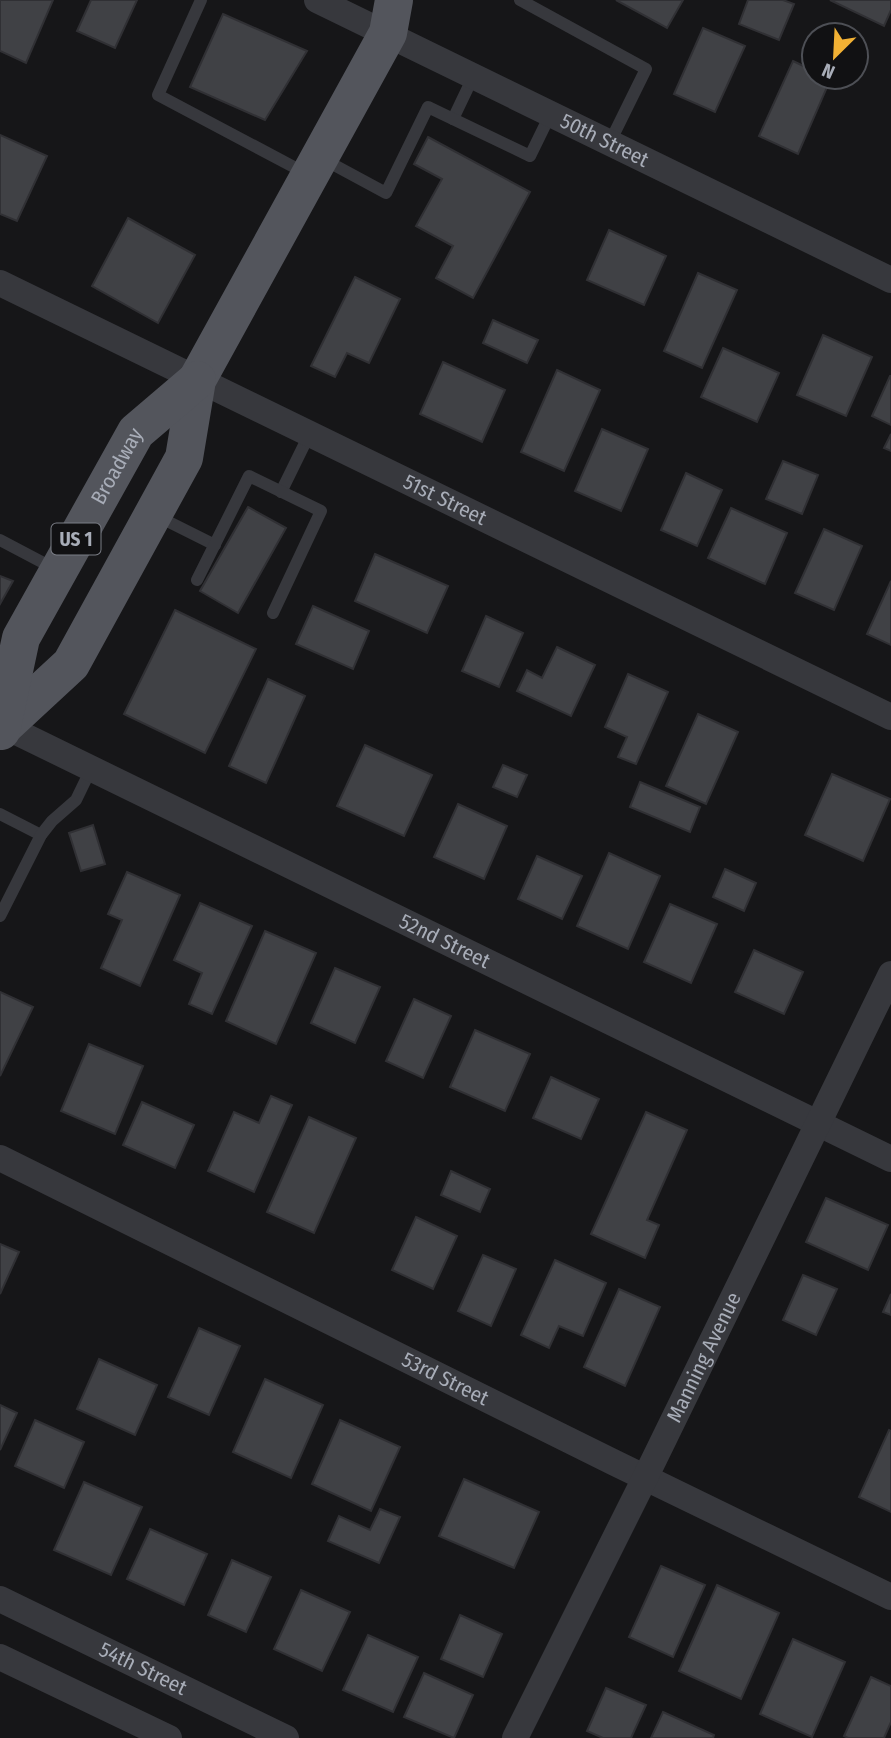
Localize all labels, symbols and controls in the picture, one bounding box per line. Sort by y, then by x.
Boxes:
north arrow [800,21,870,91]
text: N [818,58,838,84]
street label: 50th Street [556,108,653,173]
street label: Broadway [85,423,149,509]
street label: 51st Street [399,469,491,531]
road number: US 1 [52,524,100,554]
street label: 52nd Street [395,908,495,974]
street label: Manning Avenue [661,1288,747,1427]
street label: 53rd Street [398,1346,493,1411]
street label: 54th Street [95,1636,191,1701]

